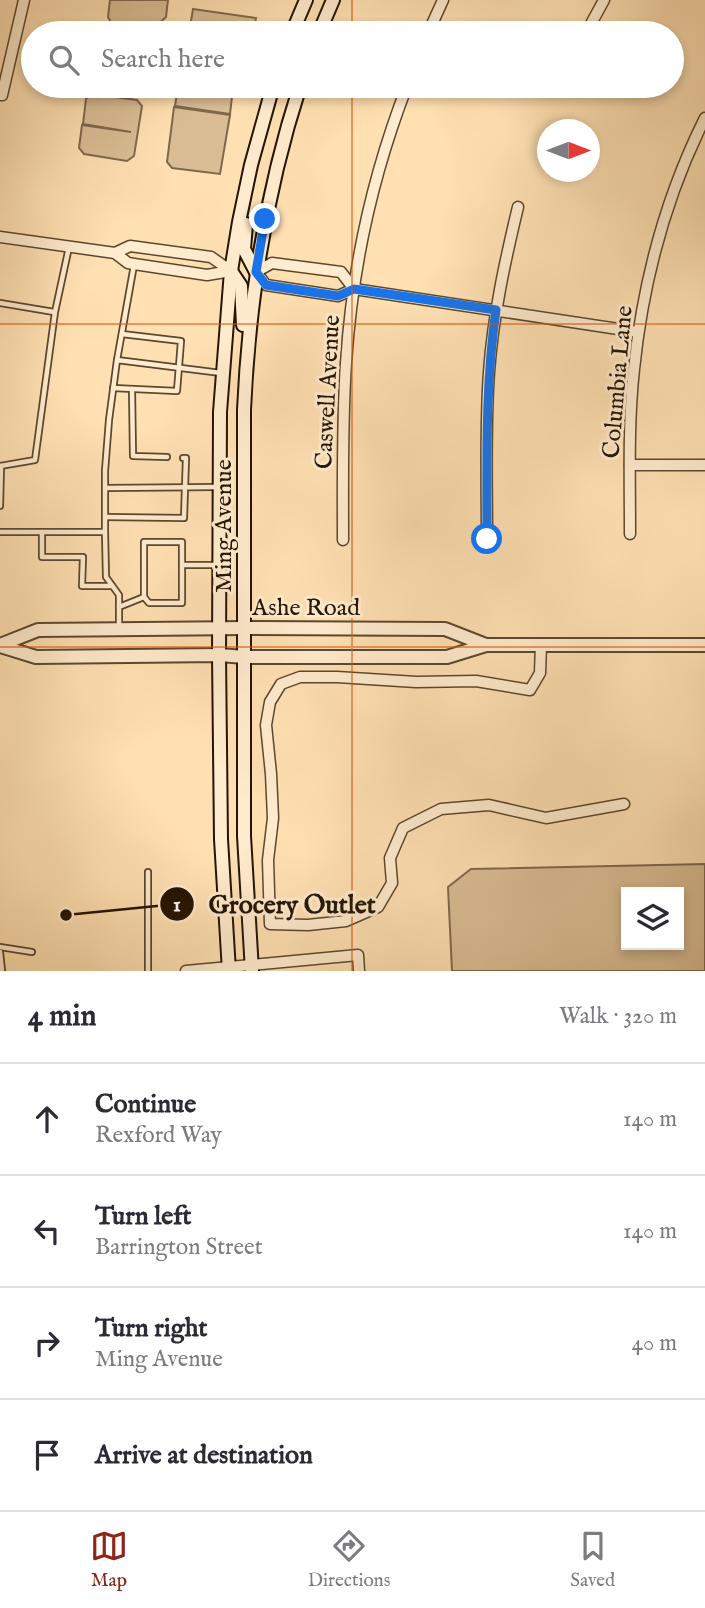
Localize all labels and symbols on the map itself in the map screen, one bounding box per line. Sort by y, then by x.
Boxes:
north arrow [537,119,600,182]
route end [249,203,280,234]
street label: Columbia Lane [596,304,641,460]
street label: Caswell Avenue [309,314,348,470]
street label: Ming Avenue [209,459,240,593]
route start [471,523,502,554]
street label: Ashe Road [251,593,360,624]
callout: Grocery Outlet [159,880,389,927]
text: Grocery Outlet [208,889,376,922]
text: 1 [173,892,181,919]

